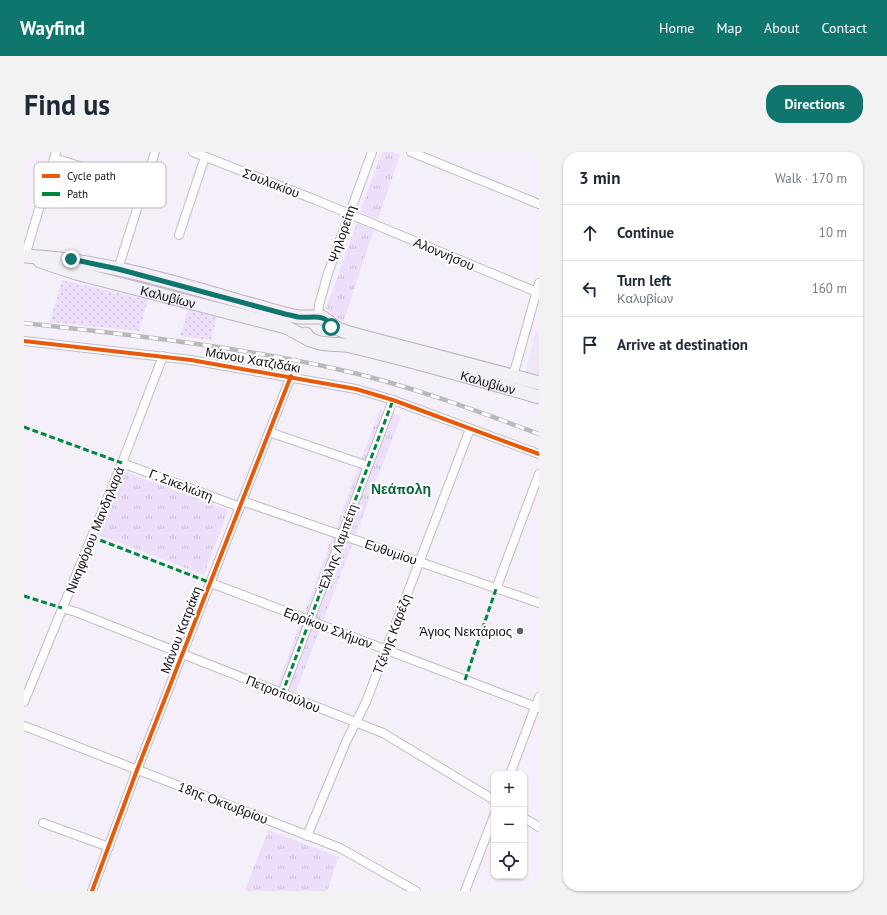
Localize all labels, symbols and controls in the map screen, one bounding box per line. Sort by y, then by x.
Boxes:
text: Wayfind [20,16,85,40]
text: Home [659,19,694,37]
text: Map [716,19,742,37]
text: About [764,19,800,37]
text: Contact [822,19,867,37]
button: Directions [766,85,863,123]
text: Find us [24,86,110,123]
legend [34,162,166,208]
street label: Σουλακίου [240,164,302,202]
text: 3 min [579,167,620,189]
text: Cycle path [67,169,116,183]
text: Walk · 170 m [775,170,847,187]
text: Path [67,187,88,201]
street label: Ψηλορείτη [324,203,360,265]
icon: ahead [579,222,601,244]
text: Continue [617,223,674,242]
text: 10 m [819,224,847,241]
street label: Αλοννήσου [411,234,477,274]
route end [62,250,80,268]
text: Turn left [617,271,671,290]
icon: left [579,278,601,300]
text: 160 m [812,280,847,297]
street label: Καλυβίων [139,281,197,312]
text: Καλυβίων [617,290,673,307]
route start [322,318,340,336]
icon: arrive [579,334,601,356]
text: Arrive at destination [617,335,748,354]
street label: Μάνου Χατζιδάκι [204,343,302,377]
street label: Καλυβίων [459,367,518,398]
street label: Νικηφόρου Μανδηλαρά [62,464,128,596]
street label: Γ. Σικελιώτη [147,465,215,505]
district label: Νεάπολη [371,480,431,498]
street label: Έλλης Λαμπέτη [314,502,361,593]
street label: Ευθυμίου [362,535,420,569]
street label: Μάνου Κατράκη [156,584,206,676]
street label: Τζένης Καρέζη [369,591,415,677]
street label: Ερρίκου Σλήμαν [281,603,375,653]
place label: Άγιος Νεκτάριος [419,623,512,640]
marker: Άγιος Νεκτάριος [515,626,525,636]
street label: Πετροπούλου [243,671,323,717]
map controls [491,771,527,879]
button: + [491,771,527,807]
street label: 18ης Οκτωβρίου [176,778,270,828]
button: − [491,807,527,843]
button: locate [491,843,527,879]

